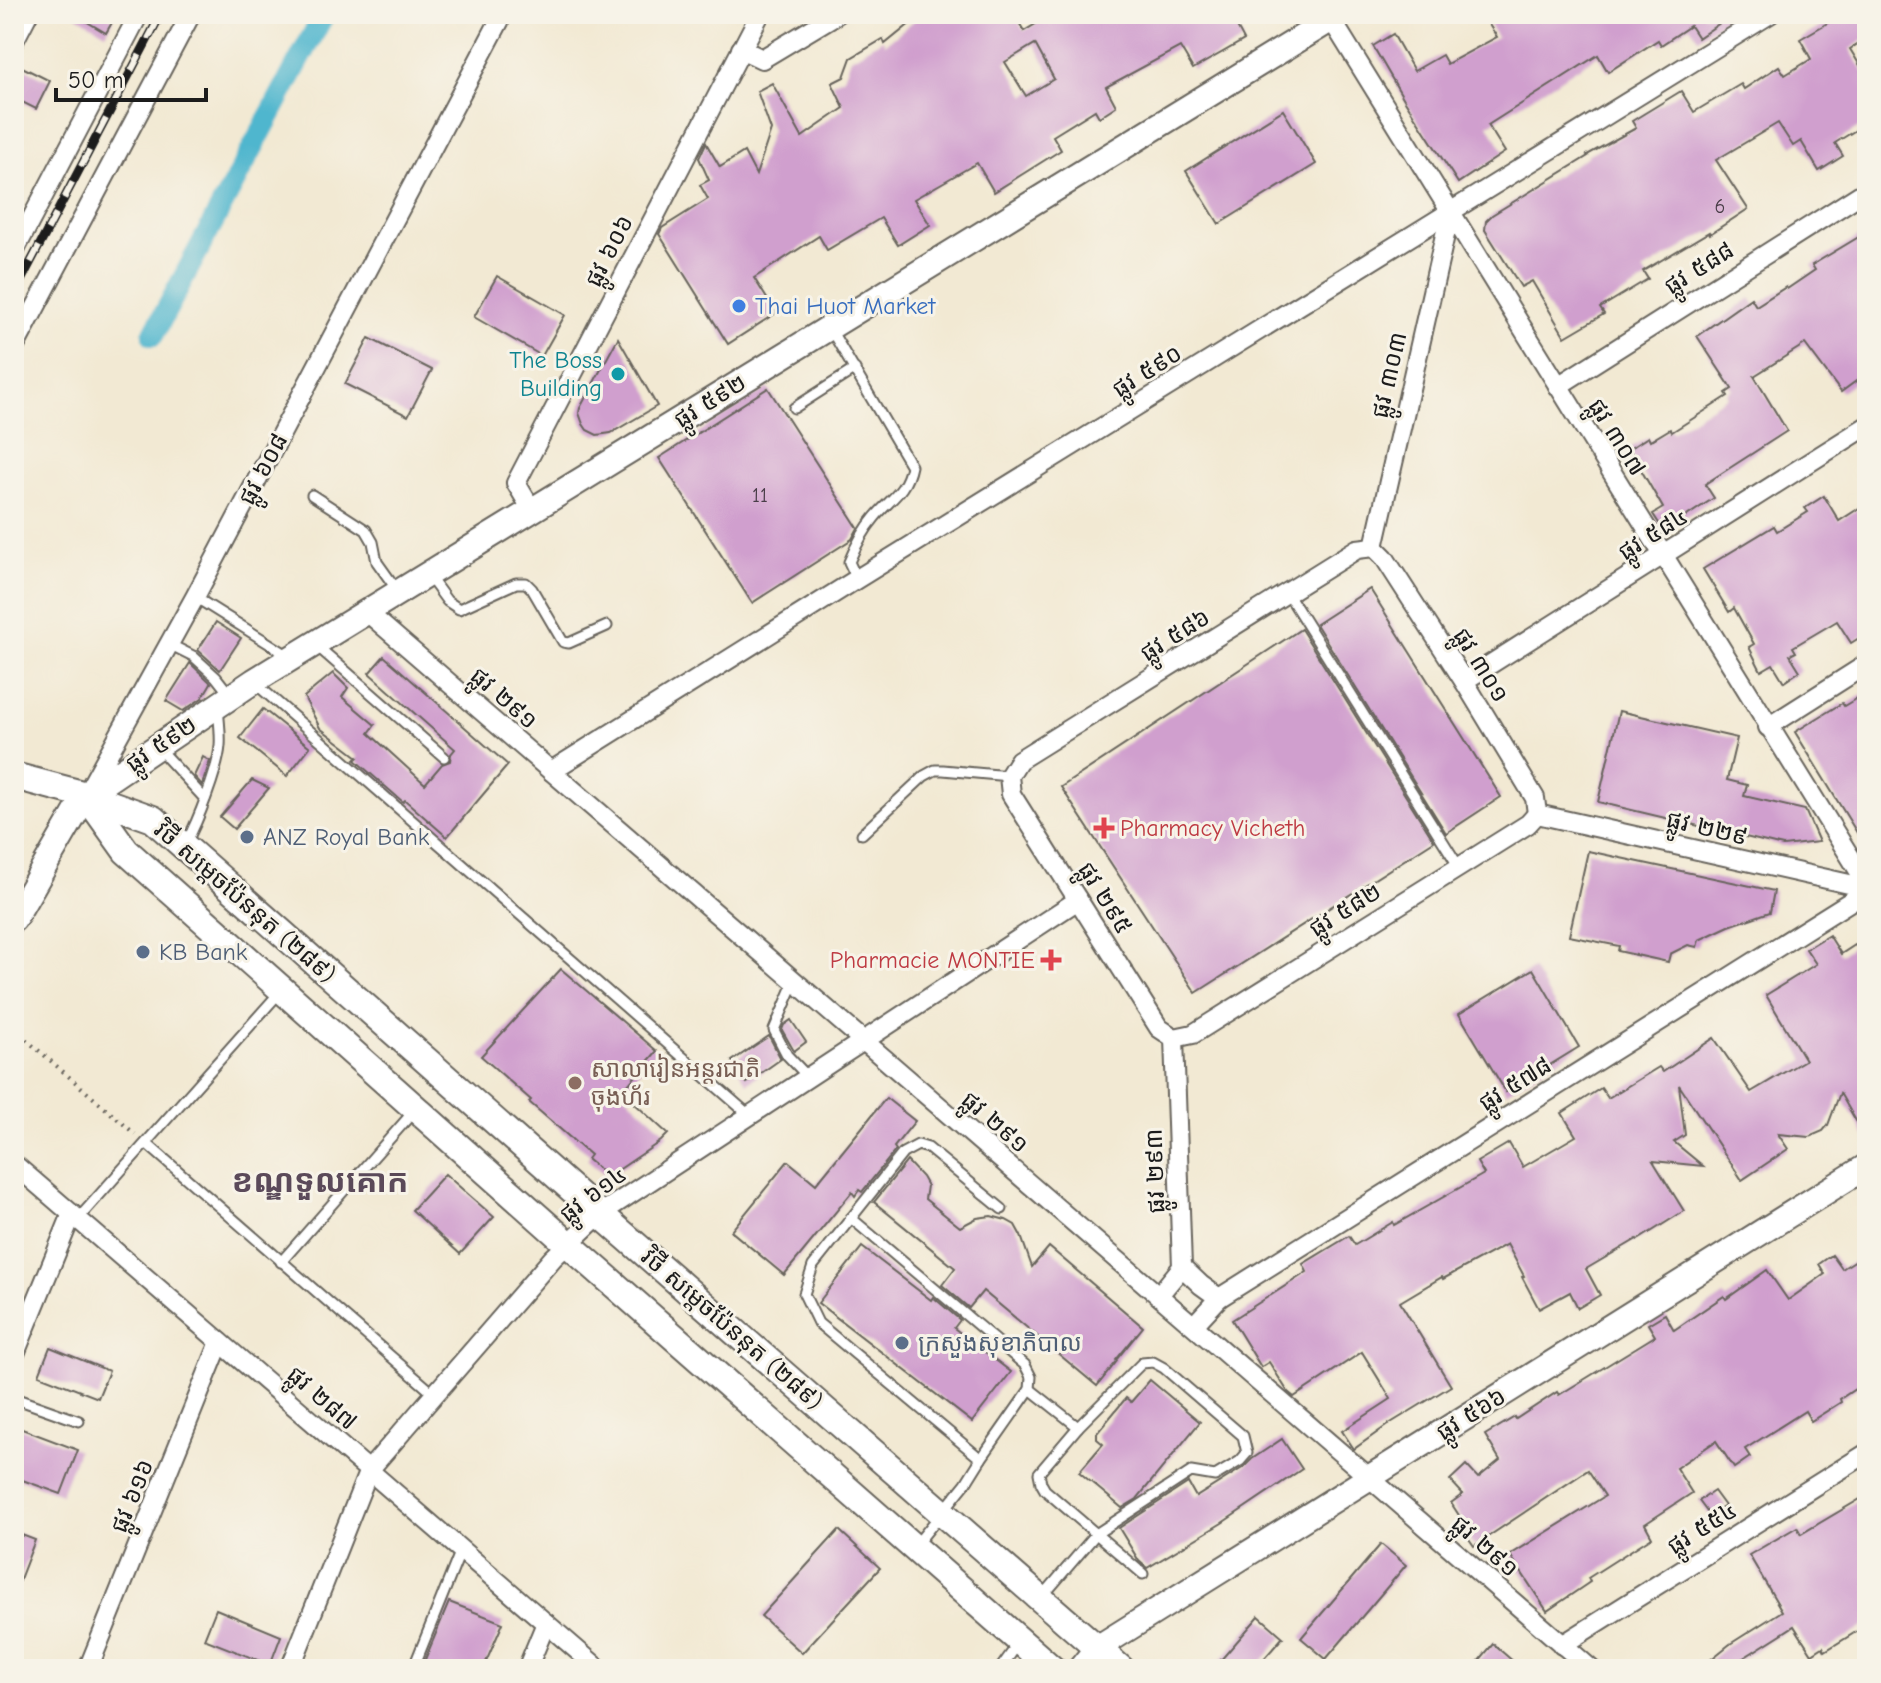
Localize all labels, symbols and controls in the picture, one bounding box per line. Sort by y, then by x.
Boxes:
scale bar [56,52,206,102]
text: 50 m [68,66,124,94]
house number: 6 [1715,195,1725,218]
street label: ផ្លូវ ៦០៦ [579,210,646,295]
street label: ផ្លូវ ៥៨៨ [1659,236,1743,307]
place label: Thai Huot Market [755,292,936,320]
marker: Thai Huot Market [730,297,748,315]
street label: ផ្លូវ ៣០៣ [1365,329,1420,423]
street label: ផ្លូវ ៥៩០ [1107,339,1191,410]
place label: The Boss Building [509,346,602,402]
marker: The Boss Building [609,365,627,383]
street label: ផ្លូវ ៥៩២ [669,368,755,441]
street label: ផ្លូវ ៣០៧ [1576,393,1652,485]
street label: ផ្លូវ ៦០៨ [233,429,301,513]
house number: 11 [752,484,768,507]
street label: ផ្លូវ ៥៨៤ [1613,502,1697,573]
street label: ផ្លូវ ៥៨៦ [1135,603,1219,674]
street label: ផ្លូវ ៣០១ [1440,623,1515,712]
street label: ផ្លូវ ២៩១ [459,661,543,741]
street label: ផ្លូវ ៥៩២ [120,710,206,785]
street label: ផ្លូវ ២២៩ [1662,805,1750,859]
street label: វិថី សម្តេចប៉ែននុត (២៨៩) [148,814,342,989]
place label: Pharmacy Vicheth [1120,814,1305,842]
marker: Pharmacy Vicheth [1095,819,1113,837]
place label: ANZ Royal Bank [263,823,430,851]
marker: ANZ Royal Bank [238,828,256,846]
street label: ផ្លូវ ២៩៥ [1065,857,1138,943]
street label: ផ្លូវ ៥៨២ [1304,877,1390,950]
place label: KB Bank [159,938,248,966]
marker: KB Bank [134,943,152,961]
place label: Pharmacie MONTIE [830,946,1035,974]
marker: Pharmacie MONTIE [1042,951,1060,969]
street label: ផ្លូវ ៥៧៨ [1474,1051,1561,1124]
place label: សាលារៀនអន្តរជាតិ ចុងហ័រ [591,1053,760,1112]
marker: សាលារៀនអន្តរជាតិ ចុងហ័រ [566,1074,584,1092]
street label: ផ្លូវ ២៩១ [950,1085,1034,1165]
street label: ផ្លូវ ២៩៣ [1140,1128,1179,1214]
street label: ផ្លូវ ៦១៤ [554,1160,637,1235]
district label: ខណ្ឌទួលគោក [231,1163,409,1200]
street label: វិថី សម្តេចប៉ែននុត (២៨៩) [635,1241,829,1416]
place label: ក្រសួងសុខាភិបាល [918,1329,1082,1358]
marker: ក្រសួងសុខាភិបាល [893,1334,911,1352]
street label: ផ្លូវ ២៨៧ [276,1360,363,1442]
street label: ផ្លូវ ៥៦៦ [1431,1382,1515,1453]
street label: ផ្លូវ ៦១៦ [105,1455,167,1540]
street label: ផ្លូវ ៥៥៤ [1662,1496,1746,1567]
street label: ផ្លូវ ២៩១ [1440,1509,1524,1589]

